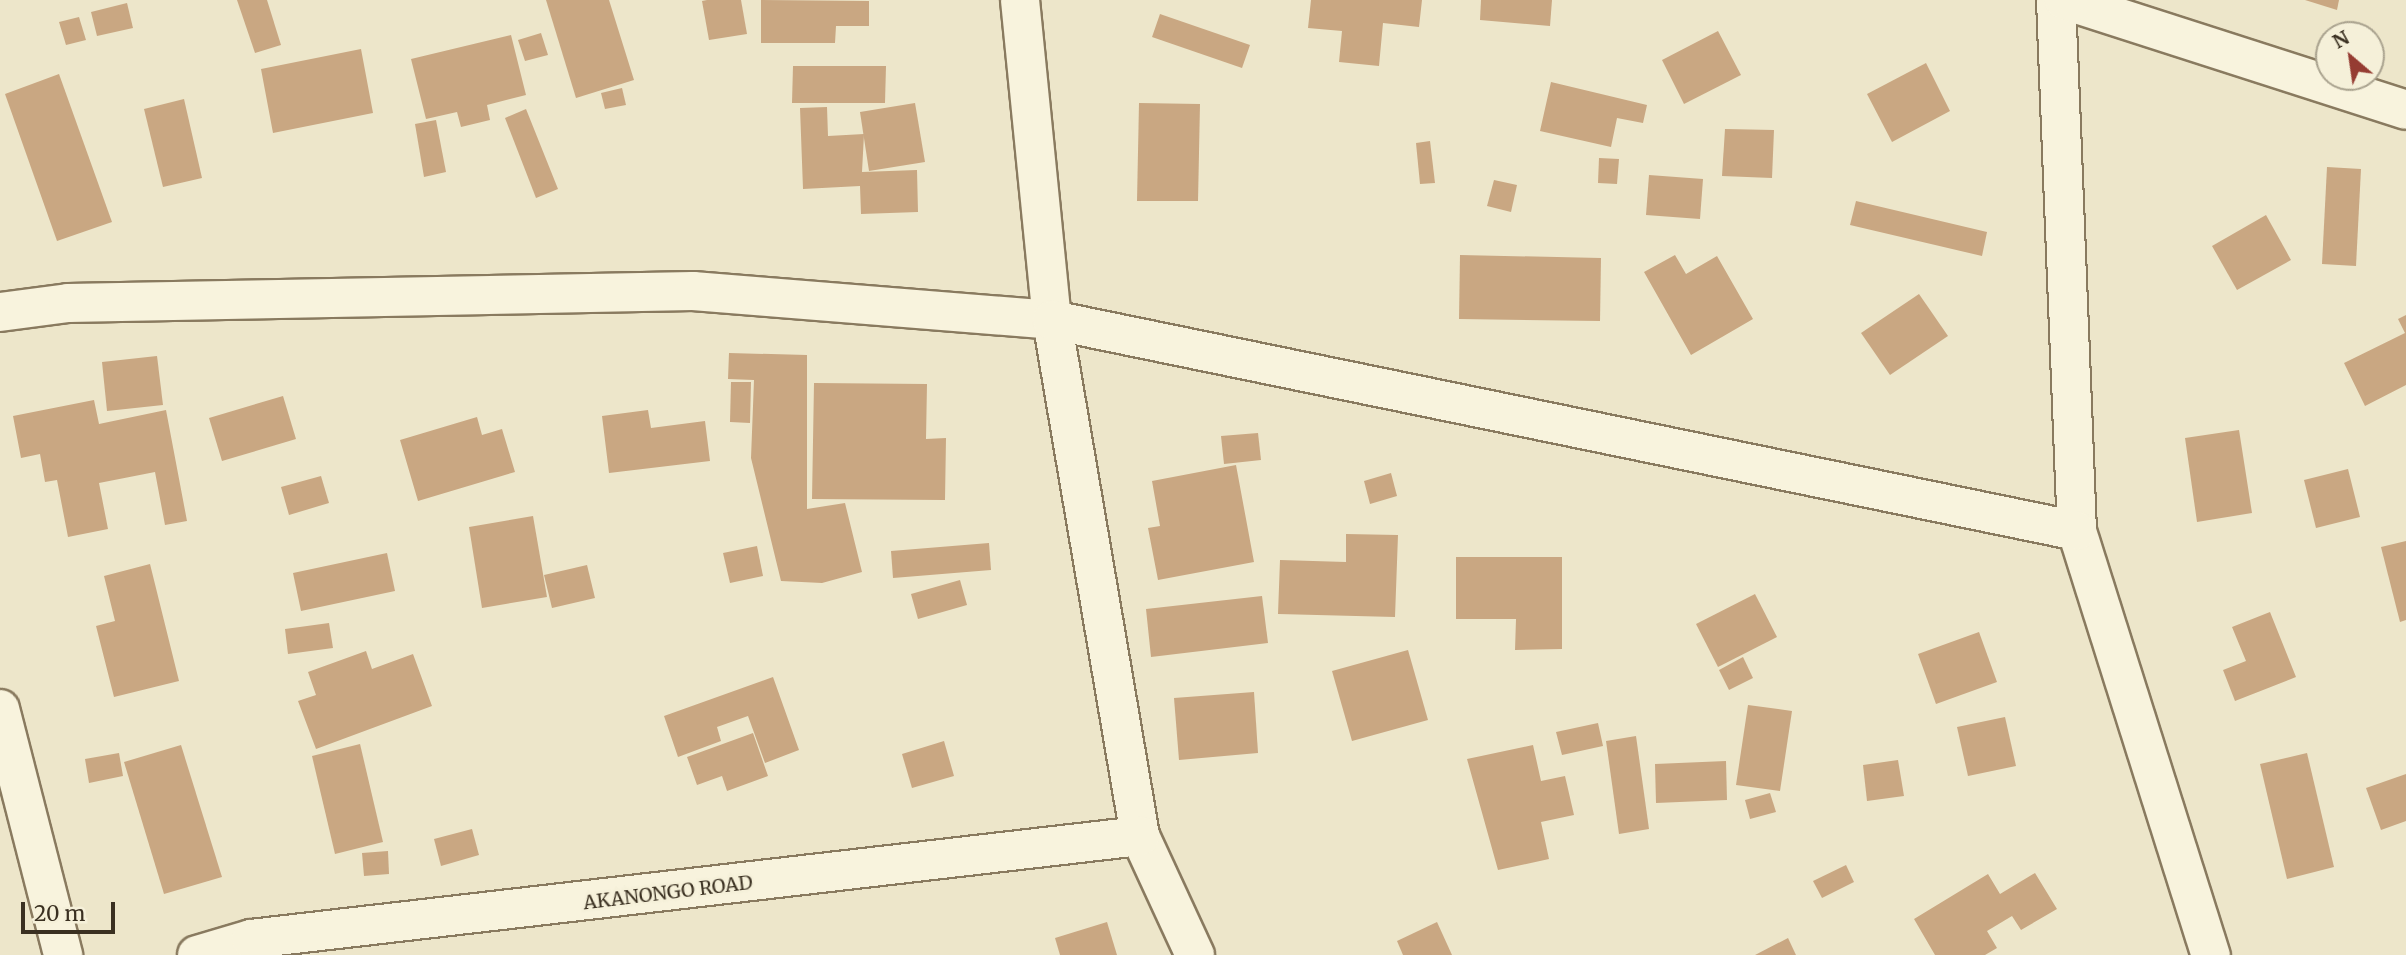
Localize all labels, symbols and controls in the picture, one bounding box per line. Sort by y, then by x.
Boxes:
north arrow [2315,21,2385,91]
text: N [2328,25,2353,54]
street label: AKANONGO ROAD [582,871,754,915]
scale bar [24,888,119,932]
text: 20 m [34,900,85,927]

